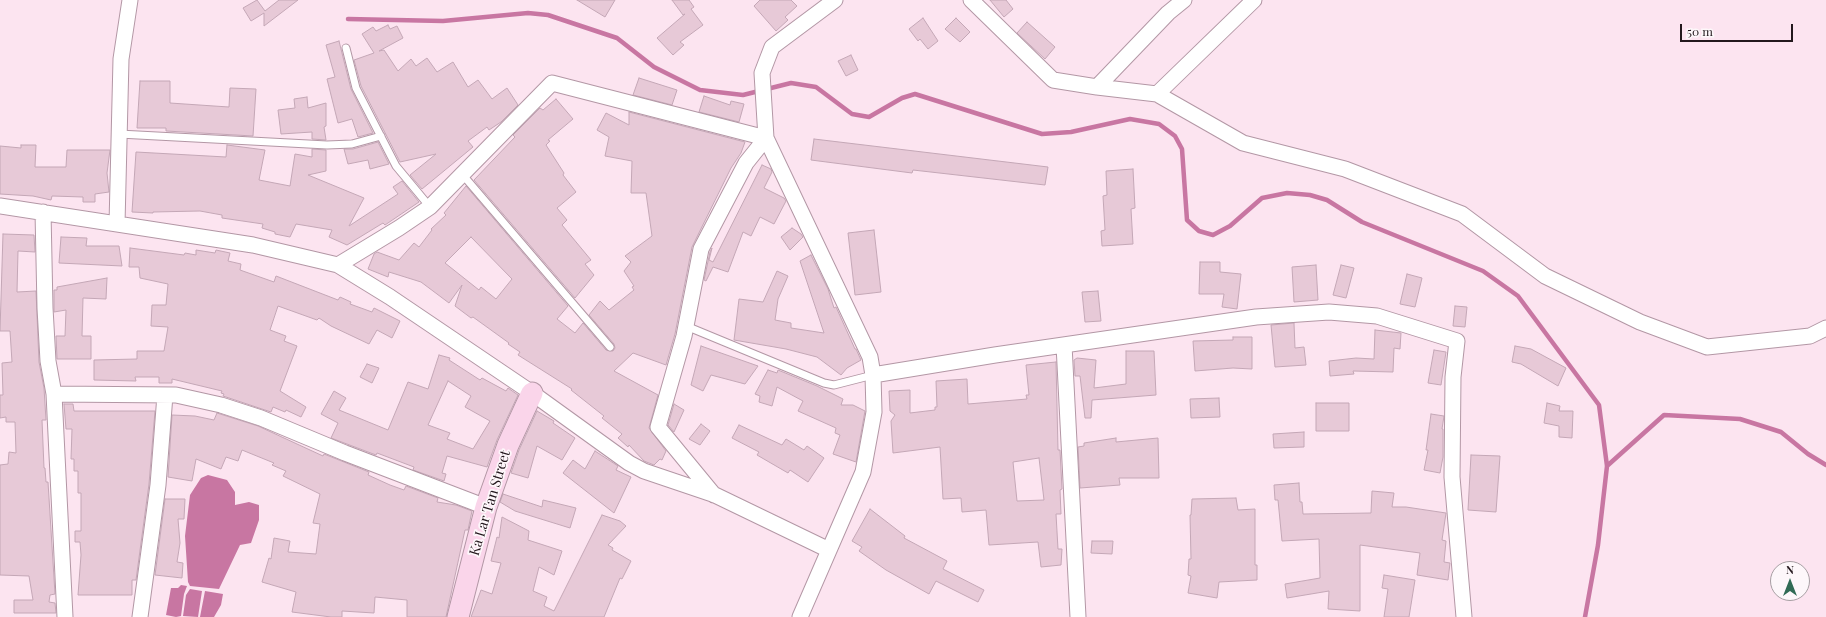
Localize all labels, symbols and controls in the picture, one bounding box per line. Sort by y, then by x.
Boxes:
scale bar [1682,16,1795,42]
text: 50 m [1687,23,1713,39]
street label: Ka Lar Tan Street [466,448,514,558]
north arrow [1770,561,1810,601]
text: N [1786,562,1794,577]

